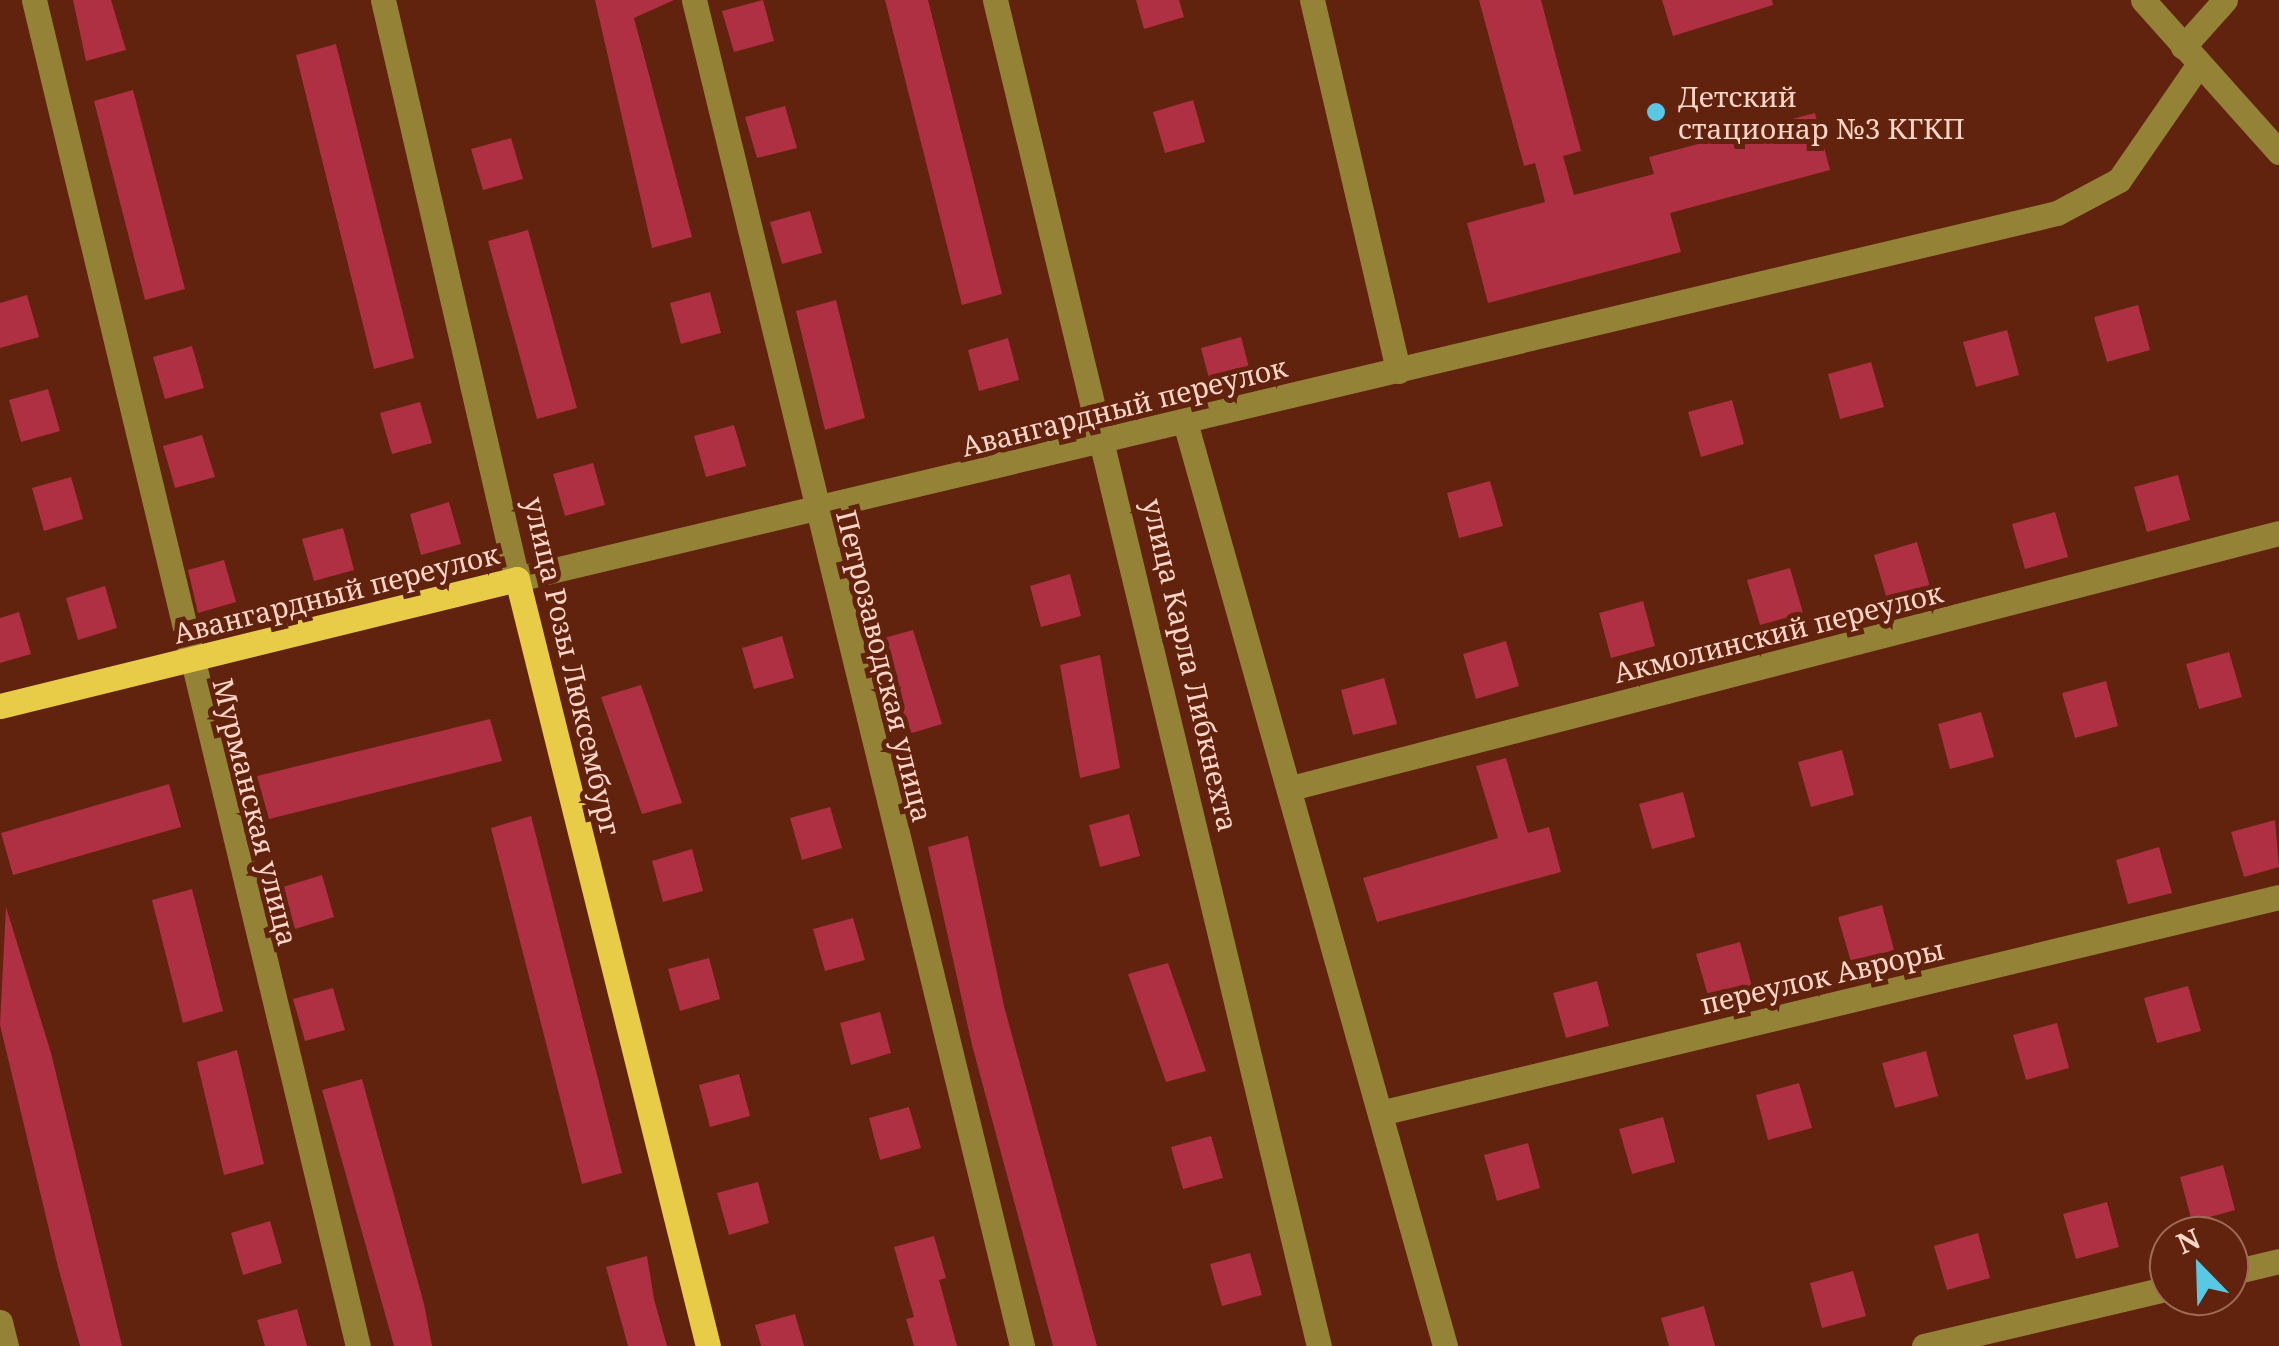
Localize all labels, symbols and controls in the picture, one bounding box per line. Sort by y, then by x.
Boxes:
place label: Детский стационар №3 КГКП [1678,79,1965,145]
marker: Детский стационар №3 КГКП [1643,99,1669,125]
street label: Авангардный переулок [958,349,1290,463]
street label: улица Розы Люксембург [518,494,628,838]
street label: улица Карла Либкнехта [1136,495,1246,835]
street label: Петрозаводская улица [830,507,940,825]
street label: Авангардный переулок [170,536,502,650]
street label: Акмолинский переулок [1610,575,1946,689]
street label: Мурманская улица [207,675,305,949]
street label: переулок Авроры [1697,932,1947,1020]
north arrow [2149,1216,2249,1316]
text: N [2170,1218,2206,1262]

